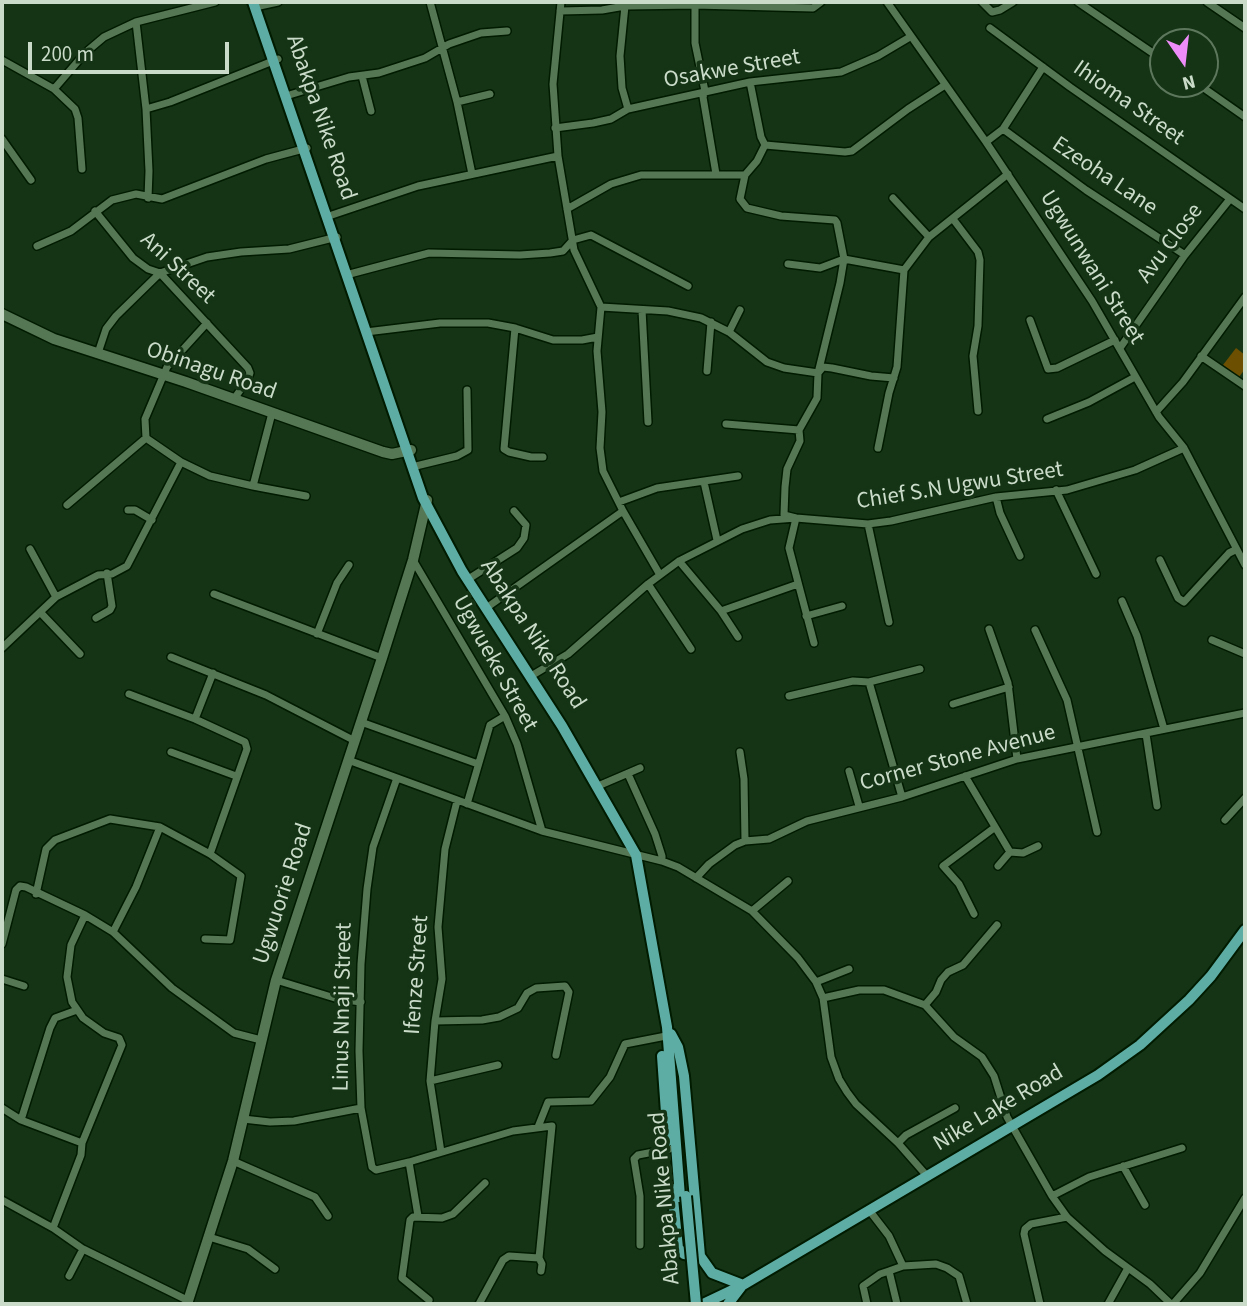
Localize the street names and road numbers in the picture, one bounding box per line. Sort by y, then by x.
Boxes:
street label: Abakpa Nike Road [279,32,361,204]
street label: Osakwe Street [662,44,802,96]
street label: Ihioma Street [1067,56,1189,152]
street label: Ezeoha Lane [1046,132,1162,222]
street label: Ugwunwani Street [1033,186,1149,350]
street label: Avu Close [1132,199,1210,289]
street label: Ani Street [134,227,220,311]
street label: Obinagu Road [142,337,280,407]
street label: Chief S.N Ugwu Street [855,457,1065,517]
street label: Abakpa Nike Road [473,555,591,715]
street label: Ugwueke Street [445,591,543,737]
street label: Corner Stone Avenue [857,720,1059,798]
street label: Ugwuorie Road [248,820,320,968]
street label: Ifenze Street [400,914,436,1036]
street label: Linus Nnaji Street [329,922,359,1092]
street label: Nike Lake Road [929,1059,1069,1159]
street label: Abakpa Nike Road [645,1110,687,1286]

